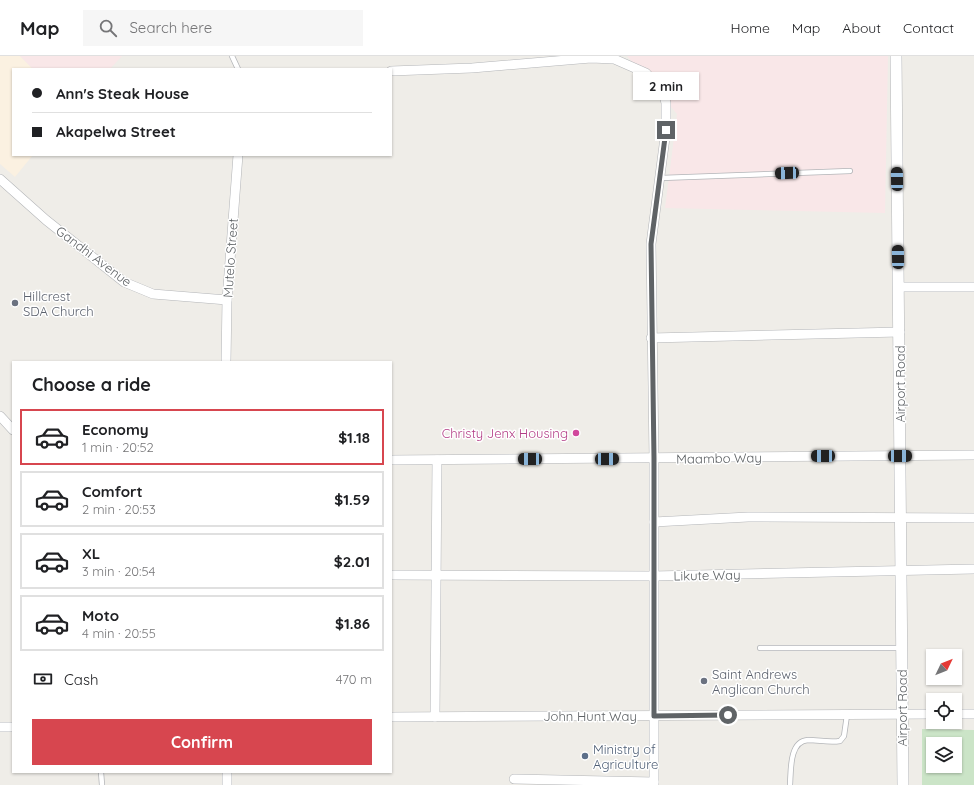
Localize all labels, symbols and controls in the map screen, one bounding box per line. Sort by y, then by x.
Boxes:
search box [83,10,363,46]
text: Map [20,16,59,40]
icon: search [97,17,119,39]
text: Search here [129,18,212,37]
text: Home [731,19,770,37]
text: Map [792,19,820,37]
text: About [842,19,881,37]
text: Contact [903,19,954,37]
callout: 2 min [633,72,699,100]
text: 2 min [649,78,683,94]
text: Ann's Steak House [56,84,189,103]
route end [657,121,675,139]
text: Akapelwa Street [56,122,176,141]
car [775,167,799,179]
car [891,167,903,191]
street label: Mutelo Street [219,218,241,298]
street label: Gandhi Avenue [53,222,135,290]
car [892,245,904,269]
place label: Hillcrest SDA Church [23,288,94,319]
marker: Hillcrest SDA Church [10,298,20,308]
street label: Airport Road [892,345,908,423]
text: Choose a ride [32,373,151,396]
icon: car [34,419,70,455]
text: Economy [82,420,149,439]
place label: Christy Jenx Housing [442,425,568,441]
text: $1.18 [338,428,370,447]
marker: Christy Jenx Housing [571,428,581,438]
text: 1 min · 20:52 [82,439,154,455]
street label: Maambo Way [676,449,762,467]
car [811,450,835,462]
car [888,450,912,462]
car [518,453,542,465]
car [595,453,619,465]
icon: car [34,481,70,517]
text: Comfort [82,482,143,501]
text: $1.59 [334,490,370,509]
text: 2 min · 20:53 [82,501,156,517]
icon: car [34,543,70,579]
text: XL [82,544,100,563]
text: $2.01 [334,552,370,571]
text: 3 min · 20:54 [82,563,155,579]
street label: Likute Way [673,566,741,584]
icon: car [34,605,70,641]
text: Moto [82,606,119,625]
text: $1.86 [335,614,370,633]
text: 4 min · 20:55 [82,625,156,641]
north arrow [926,649,962,685]
map controls [926,649,962,773]
place label: Saint Andrews Anglican Church [712,666,810,697]
icon: cash [32,668,54,690]
street label: Airport Road [894,669,910,747]
text: Cash [64,670,98,689]
text: 470 m [336,671,372,687]
marker: Saint Andrews Anglican Church [699,676,709,686]
button: locate [926,693,962,729]
route start [719,706,737,724]
street label: John Hunt Way [543,708,637,724]
button: Confirm [32,719,372,765]
button: layers [926,737,962,773]
place label: Ministry of Agriculture [593,741,658,772]
marker: Ministry of Agriculture [580,751,590,761]

